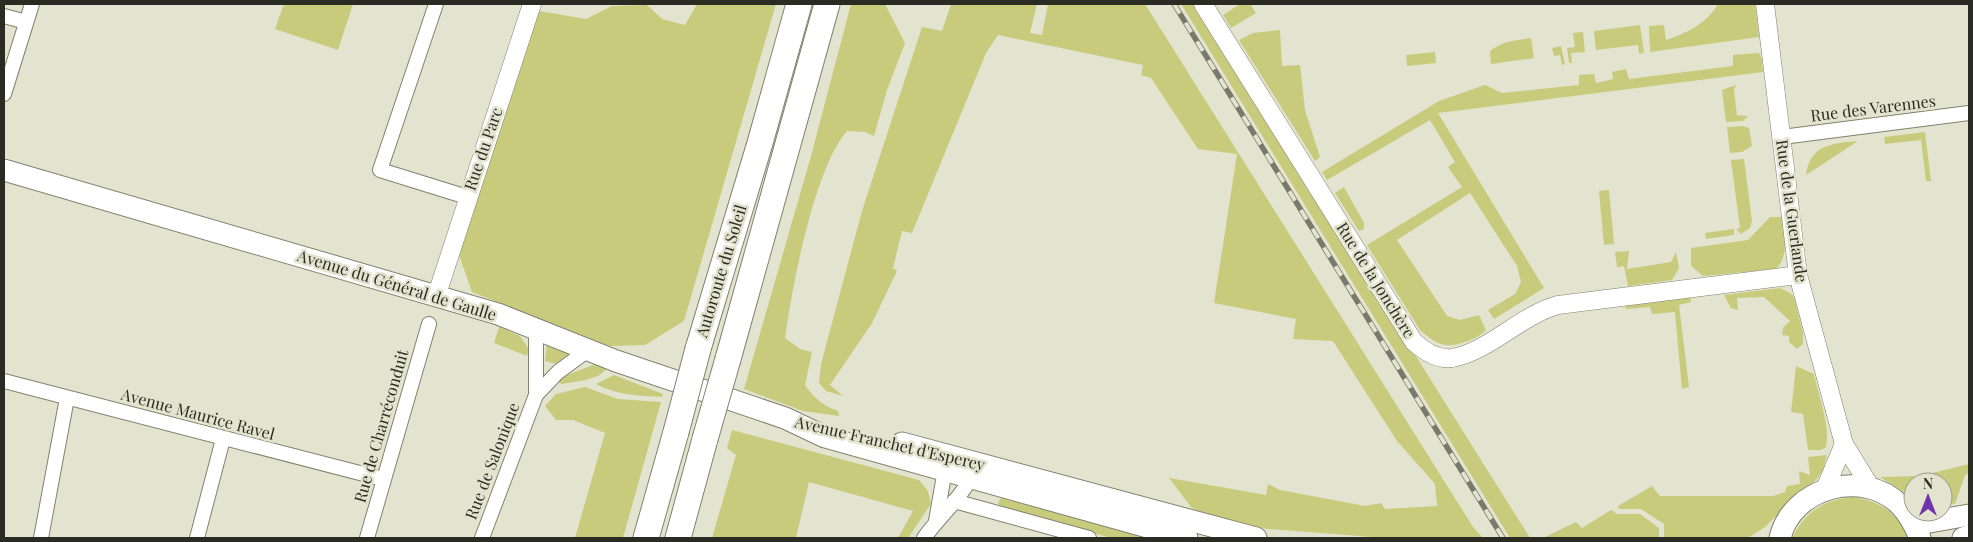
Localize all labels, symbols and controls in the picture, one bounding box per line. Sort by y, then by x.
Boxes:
street label: Rue des Varennes [1809,89,1937,126]
street label: Rue du Parc [459,105,507,193]
street label: Rue de la Guerlande [1772,138,1813,284]
street label: Autoroute du Soleil [690,202,751,341]
street label: Rue de la Jonchère [1332,218,1420,341]
street label: Avenue du Général de Gaulle [294,244,499,325]
street label: Rue de Charréconduit [349,346,413,505]
street label: Avenue Maurice Ravel [118,383,278,444]
street label: Rue de Salonique [460,399,523,522]
street label: Avenue Franchet d'Esperey [792,410,987,475]
north arrow [1903,472,1953,522]
text: N [1923,474,1933,493]

